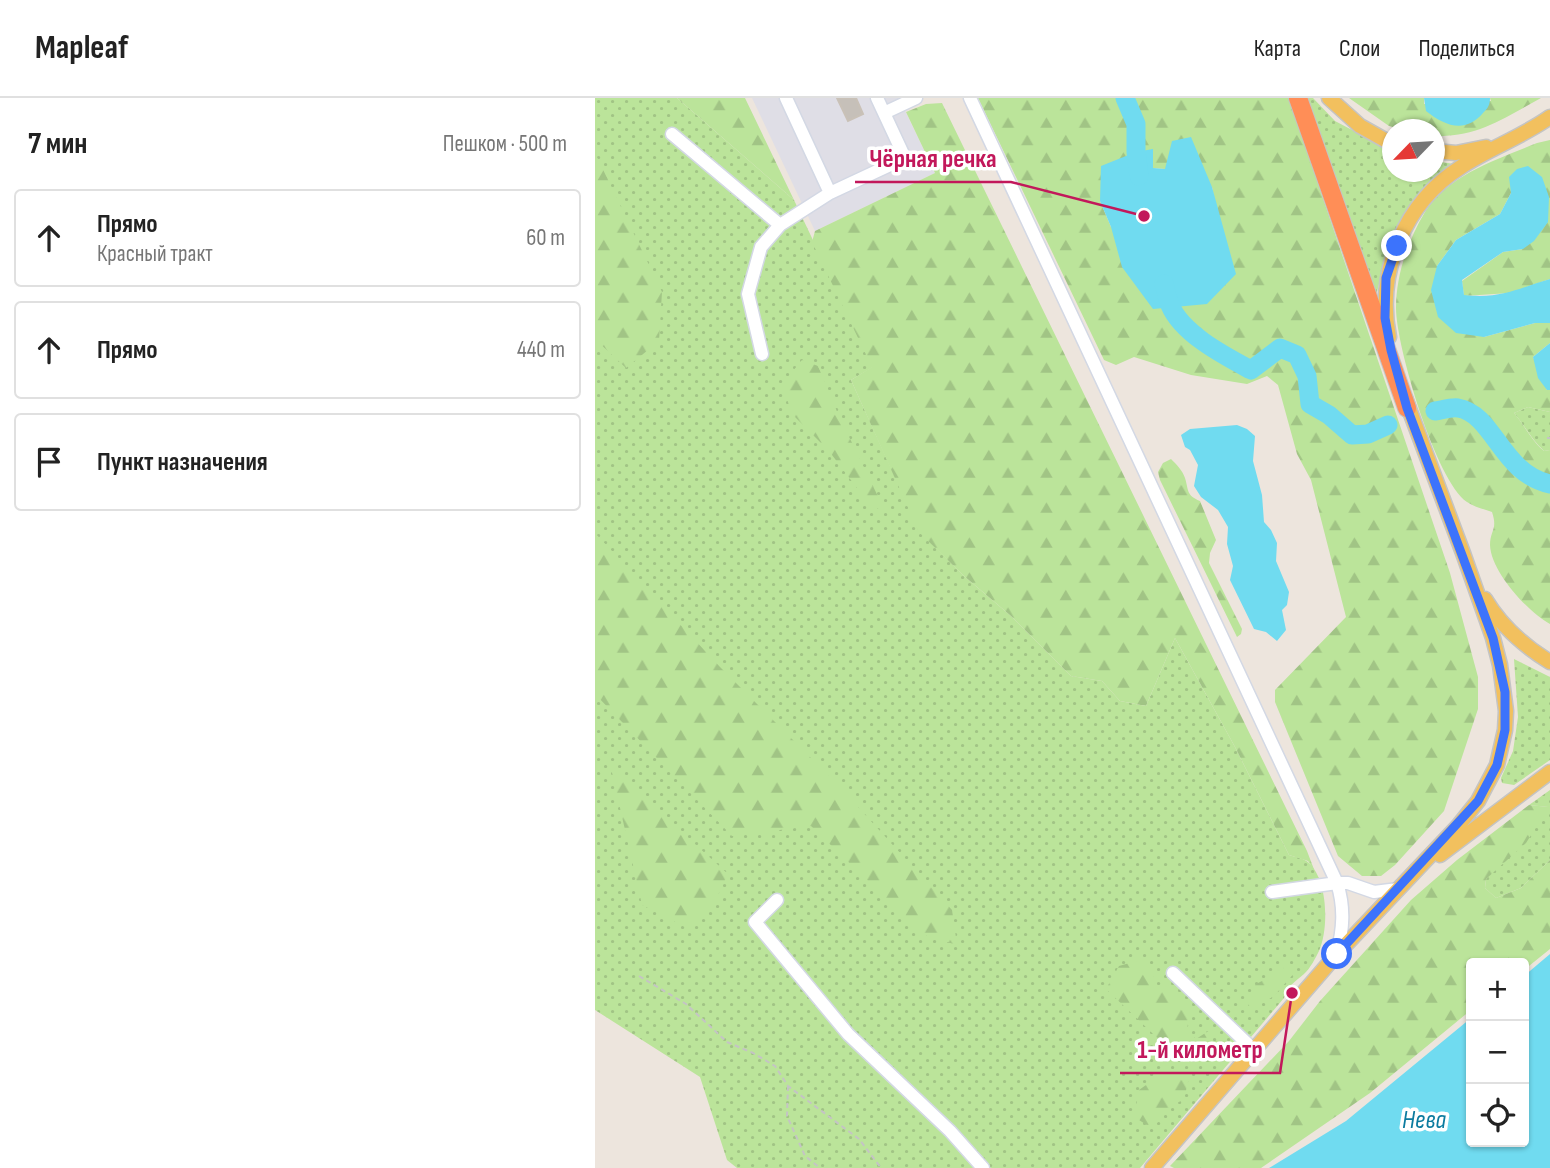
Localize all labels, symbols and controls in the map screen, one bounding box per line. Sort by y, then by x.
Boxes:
text: Mapleaf [35,28,128,68]
text: Карта [1254,34,1301,63]
text: Слои [1339,34,1380,63]
text: Поделиться [1418,34,1515,63]
north arrow [1382,119,1445,182]
text: 7 мин [28,126,87,162]
text: Пешком · 500 m [443,130,567,158]
callout: Чёрная речка [855,135,1011,182]
text: Чёрная речка [869,144,997,175]
text: Прямо [97,209,158,240]
icon: ahead [30,219,68,257]
text: 60 m [526,224,565,252]
route end [1381,230,1412,261]
text: Красный тракт [97,240,213,268]
icon: ahead [30,331,68,369]
text: Прямо [97,335,158,366]
text: 440 m [517,336,565,364]
icon: arrive [30,443,68,481]
text: Пункт назначения [97,447,268,478]
route start [1321,938,1352,969]
map controls [1466,958,1529,1147]
button: + [1466,958,1529,1021]
button: − [1466,1021,1529,1084]
callout: 1-й километр [1120,1026,1280,1073]
text: 1-й километр [1137,1035,1263,1066]
button: locate [1466,1084,1529,1147]
water label: Нева [1402,1105,1446,1136]

